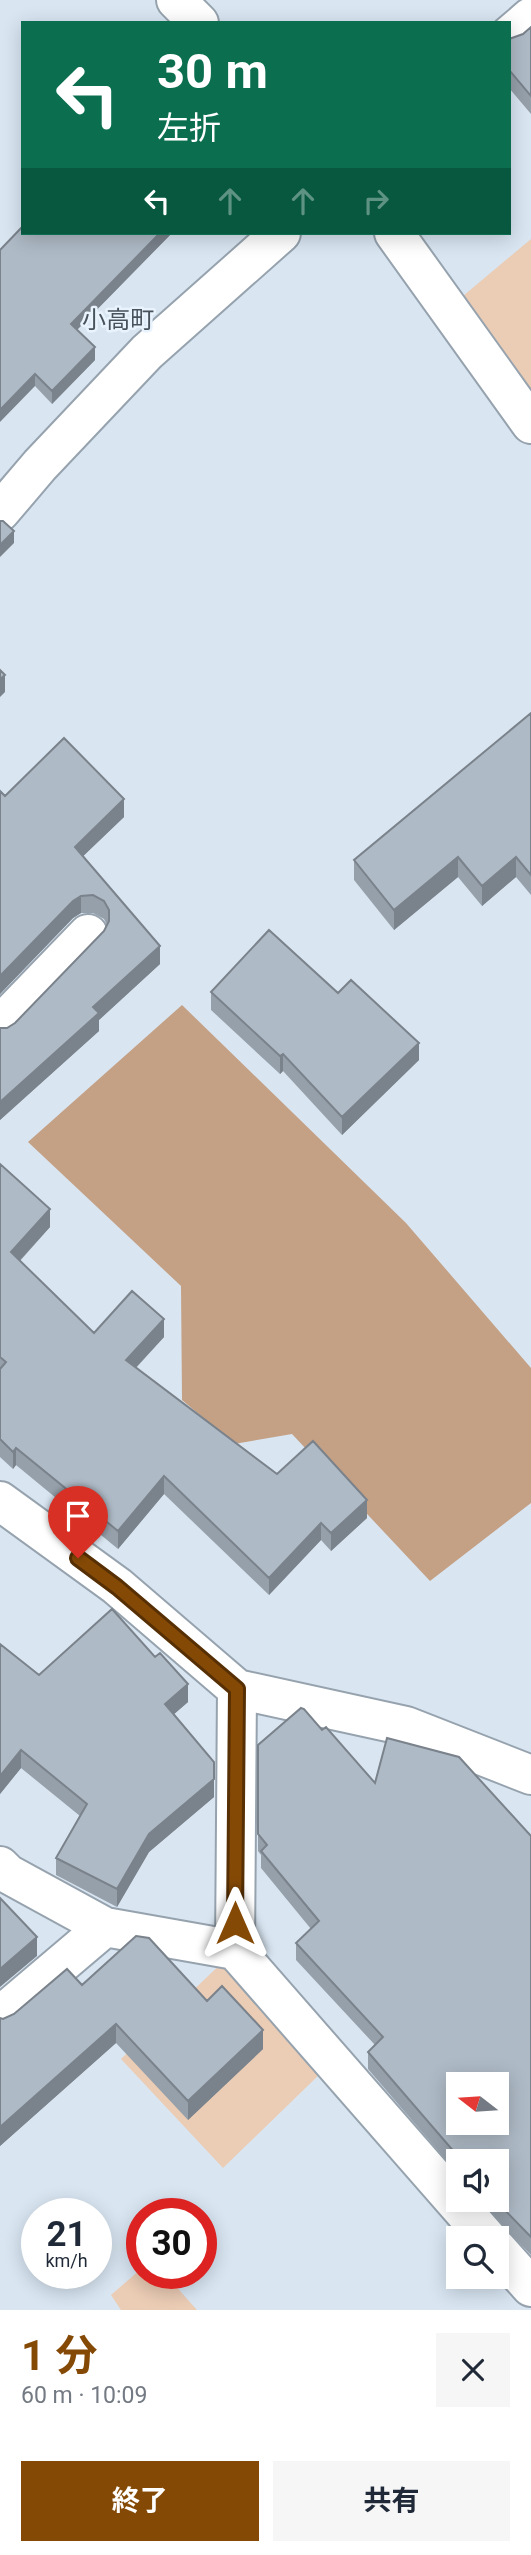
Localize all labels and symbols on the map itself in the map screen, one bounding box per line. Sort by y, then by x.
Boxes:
district label: 小高町 [82,306,154,334]
pin [48,1486,108,1558]
position arrow [198,1886,272,1960]
north arrow [446,2072,509,2135]
speed limit sign: 30 [126,2198,217,2289]

